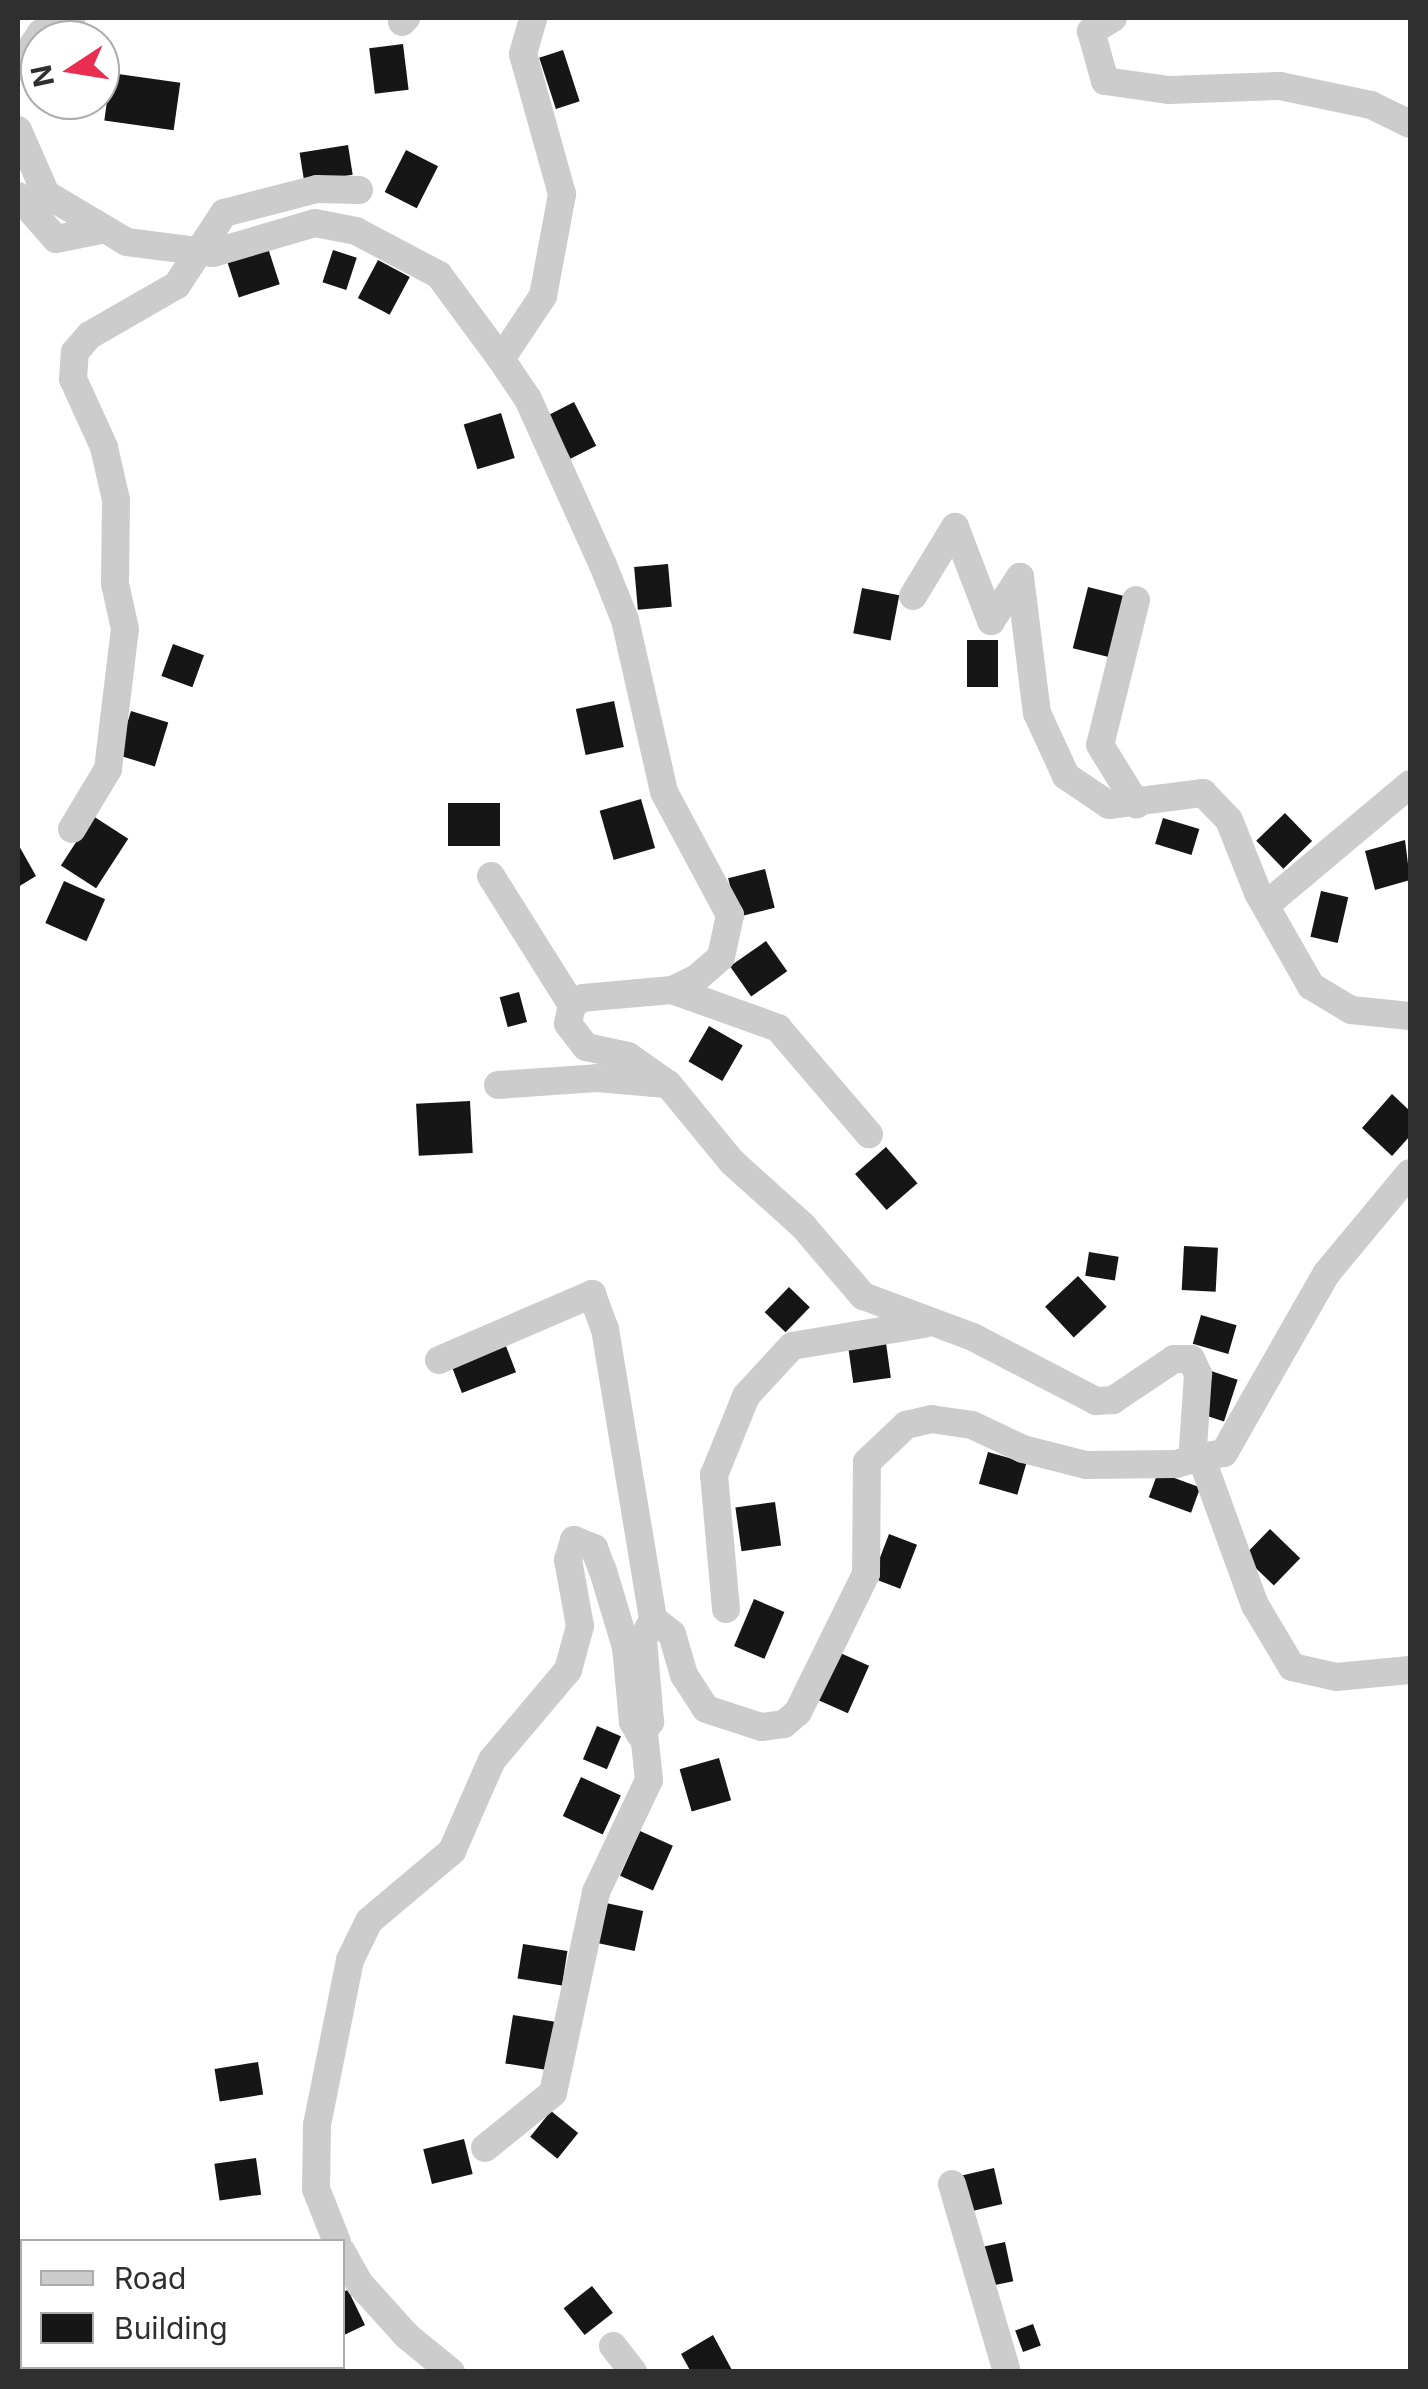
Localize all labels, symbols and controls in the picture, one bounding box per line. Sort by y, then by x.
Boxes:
north arrow [20,20,120,120]
text: N [24,62,61,90]
legend [20,2239,345,2369]
text: Road [114,2260,186,2296]
text: Building [114,2310,228,2346]

